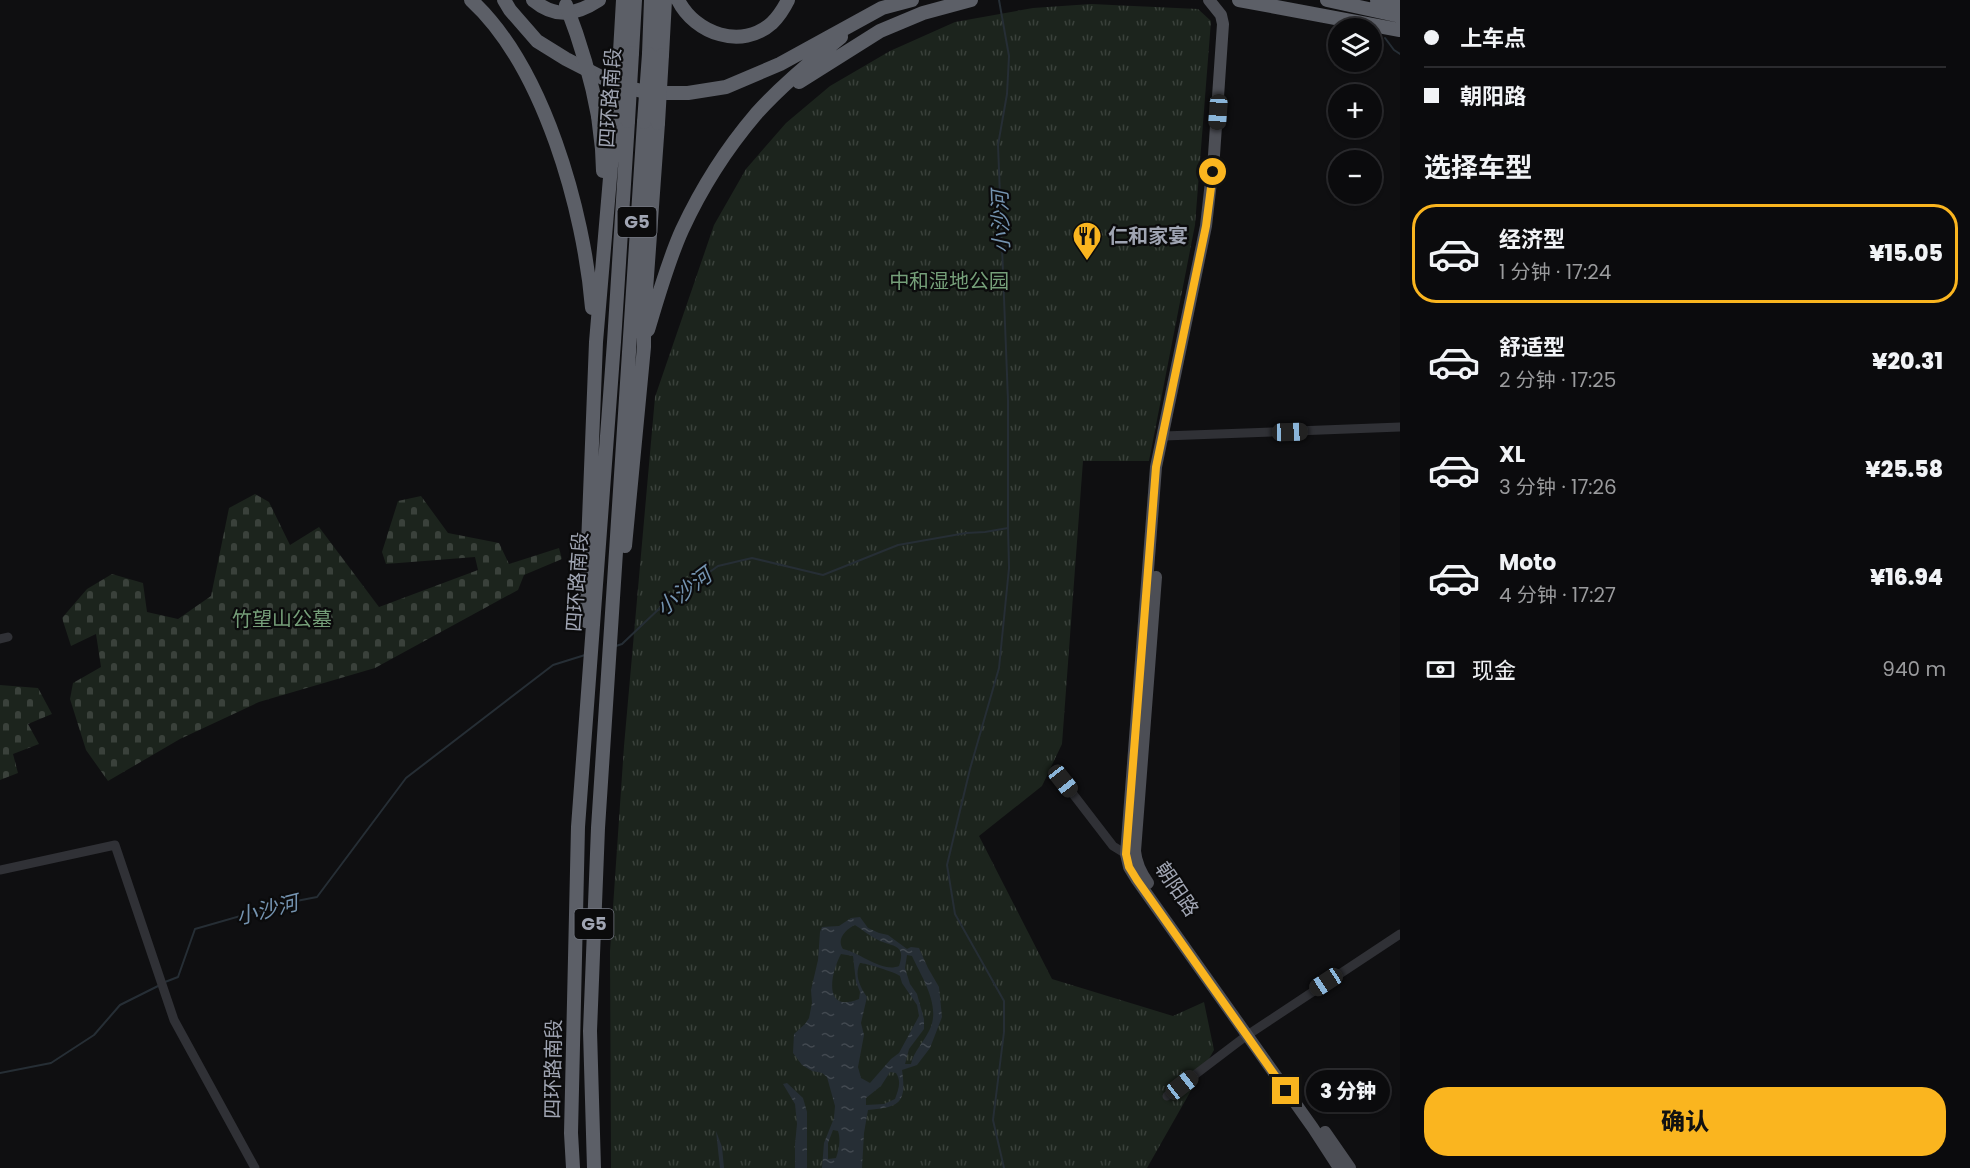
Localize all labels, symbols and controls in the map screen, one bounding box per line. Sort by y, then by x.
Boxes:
map controls [1328,18,1382,204]
button: layers [1328,18,1382,72]
text: 上车点 [1460,23,1526,54]
street label: 四环路南段 [593,47,627,149]
text: 朝阳路 [1460,81,1526,112]
button: + [1328,84,1382,138]
car [1208,93,1228,131]
text: 选择车型 [1424,149,1532,186]
button: − [1328,150,1382,204]
route start [1199,158,1226,185]
water label: 小沙河 [985,186,1016,254]
road number: G5 [618,207,656,237]
restaurant icon: 仁和家宴 [1071,220,1103,262]
place label: 仁和家宴 [1108,222,1188,250]
text: 经济型 [1499,224,1565,255]
icon: car [1427,227,1481,281]
text: ¥15.05 [1869,238,1943,269]
text: 1 分钟 · 17:24 [1499,258,1611,286]
park label: 中和湿地公园 [889,267,1009,295]
text: 舒适型 [1499,332,1565,363]
icon: car [1427,335,1481,389]
text: ¥20.31 [1872,346,1943,377]
text: 2 分钟 · 17:25 [1499,366,1616,394]
car [1272,422,1308,442]
text: XL [1499,439,1525,470]
icon: car [1427,443,1481,497]
text: ¥25.58 [1865,454,1943,485]
text: 3 分钟 · 17:26 [1499,473,1617,501]
street label: 四环路南段 [560,531,594,633]
text: Moto [1499,547,1556,578]
icon: car [1427,551,1481,605]
water label: 小沙河 [650,559,721,622]
text: ¥16.94 [1870,562,1943,593]
text: 4 分钟 · 17:27 [1499,581,1616,609]
park label: 竹望山公墓 [232,605,332,633]
icon: cash [1424,653,1457,686]
text: 现金 [1472,655,1516,686]
text: 940 m [1882,655,1946,683]
car [1045,761,1081,801]
street label: 朝阳路 [1149,856,1205,922]
water label: 小沙河 [233,887,305,931]
road number: G5 [574,909,614,939]
car [1306,965,1346,999]
street label: 四环路南段 [538,1019,568,1119]
car [1162,1067,1202,1103]
callout: 3 分钟 [1307,1070,1391,1112]
route end [1272,1077,1299,1104]
text: 3 分钟 [1320,1077,1376,1105]
button: 确认 [1424,1087,1946,1156]

